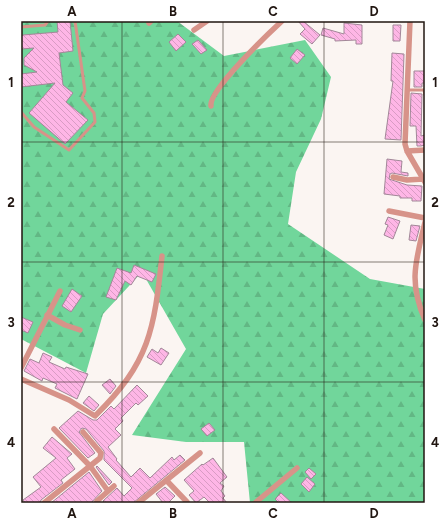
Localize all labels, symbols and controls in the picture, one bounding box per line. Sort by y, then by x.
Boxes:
text: A [67,4,77,19]
text: B [169,4,177,19]
text: C [268,4,278,19]
text: D [369,4,379,19]
text: 1 [8,75,14,90]
text: 1 [432,75,438,90]
text: 2 [7,195,15,210]
text: 2 [431,195,439,210]
text: 3 [7,315,15,330]
text: 3 [431,315,439,330]
text: 4 [7,435,15,450]
text: 4 [431,435,439,450]
text: A [67,506,77,521]
text: B [169,506,177,521]
text: C [268,506,278,521]
text: D [369,506,379,521]

